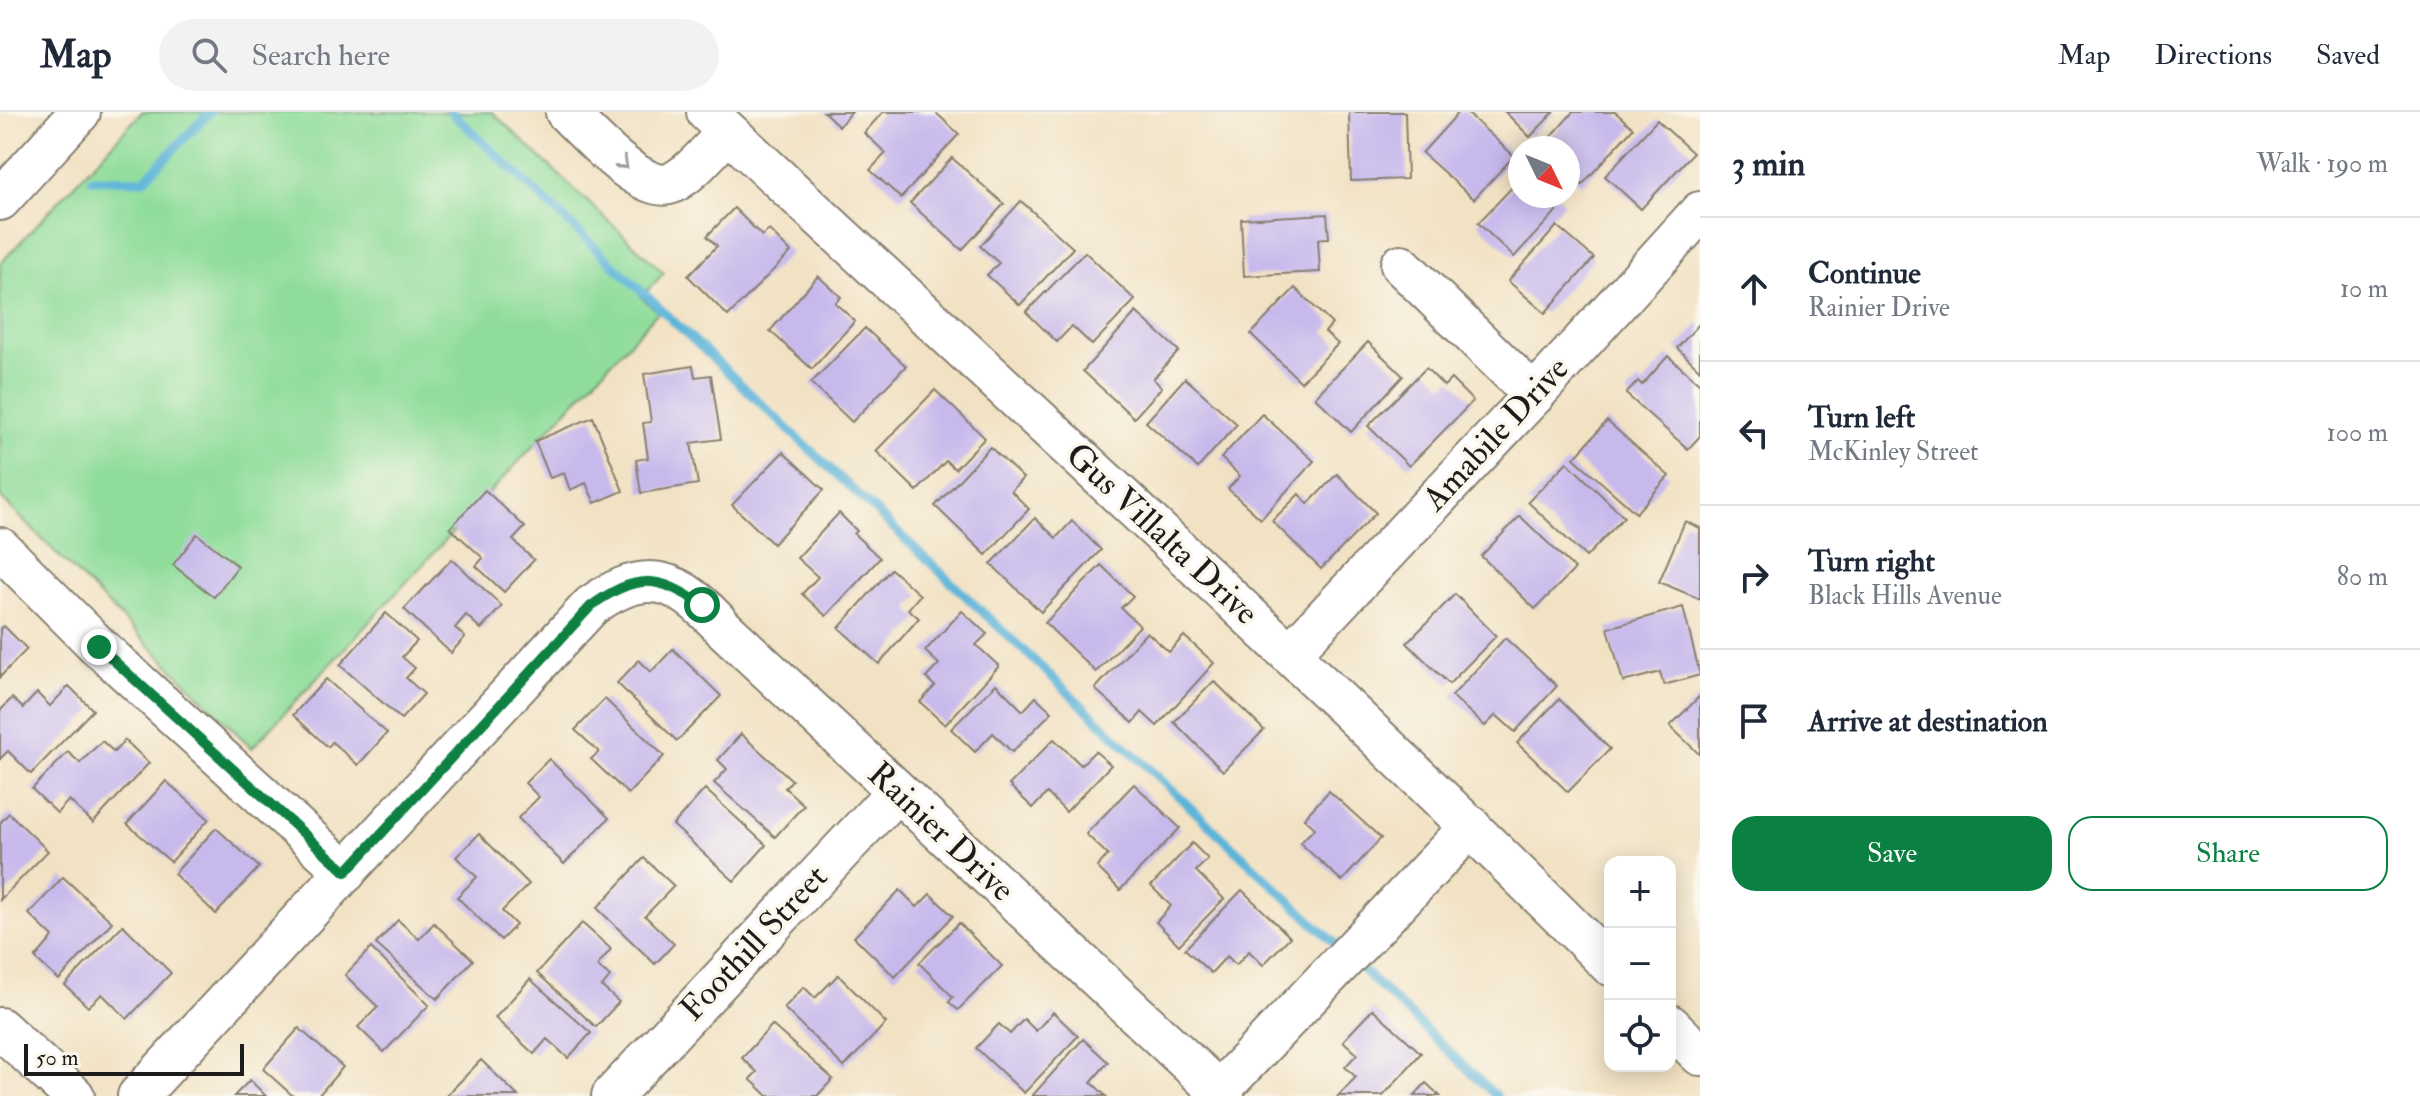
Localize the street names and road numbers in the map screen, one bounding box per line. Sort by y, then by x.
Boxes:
street label: Amabile Drive [1413,348,1578,521]
street label: Gus Villalta Drive [1057,434,1267,634]
street label: Rainier Drive [858,753,1024,911]
street label: Foothill Street [671,856,837,1030]

